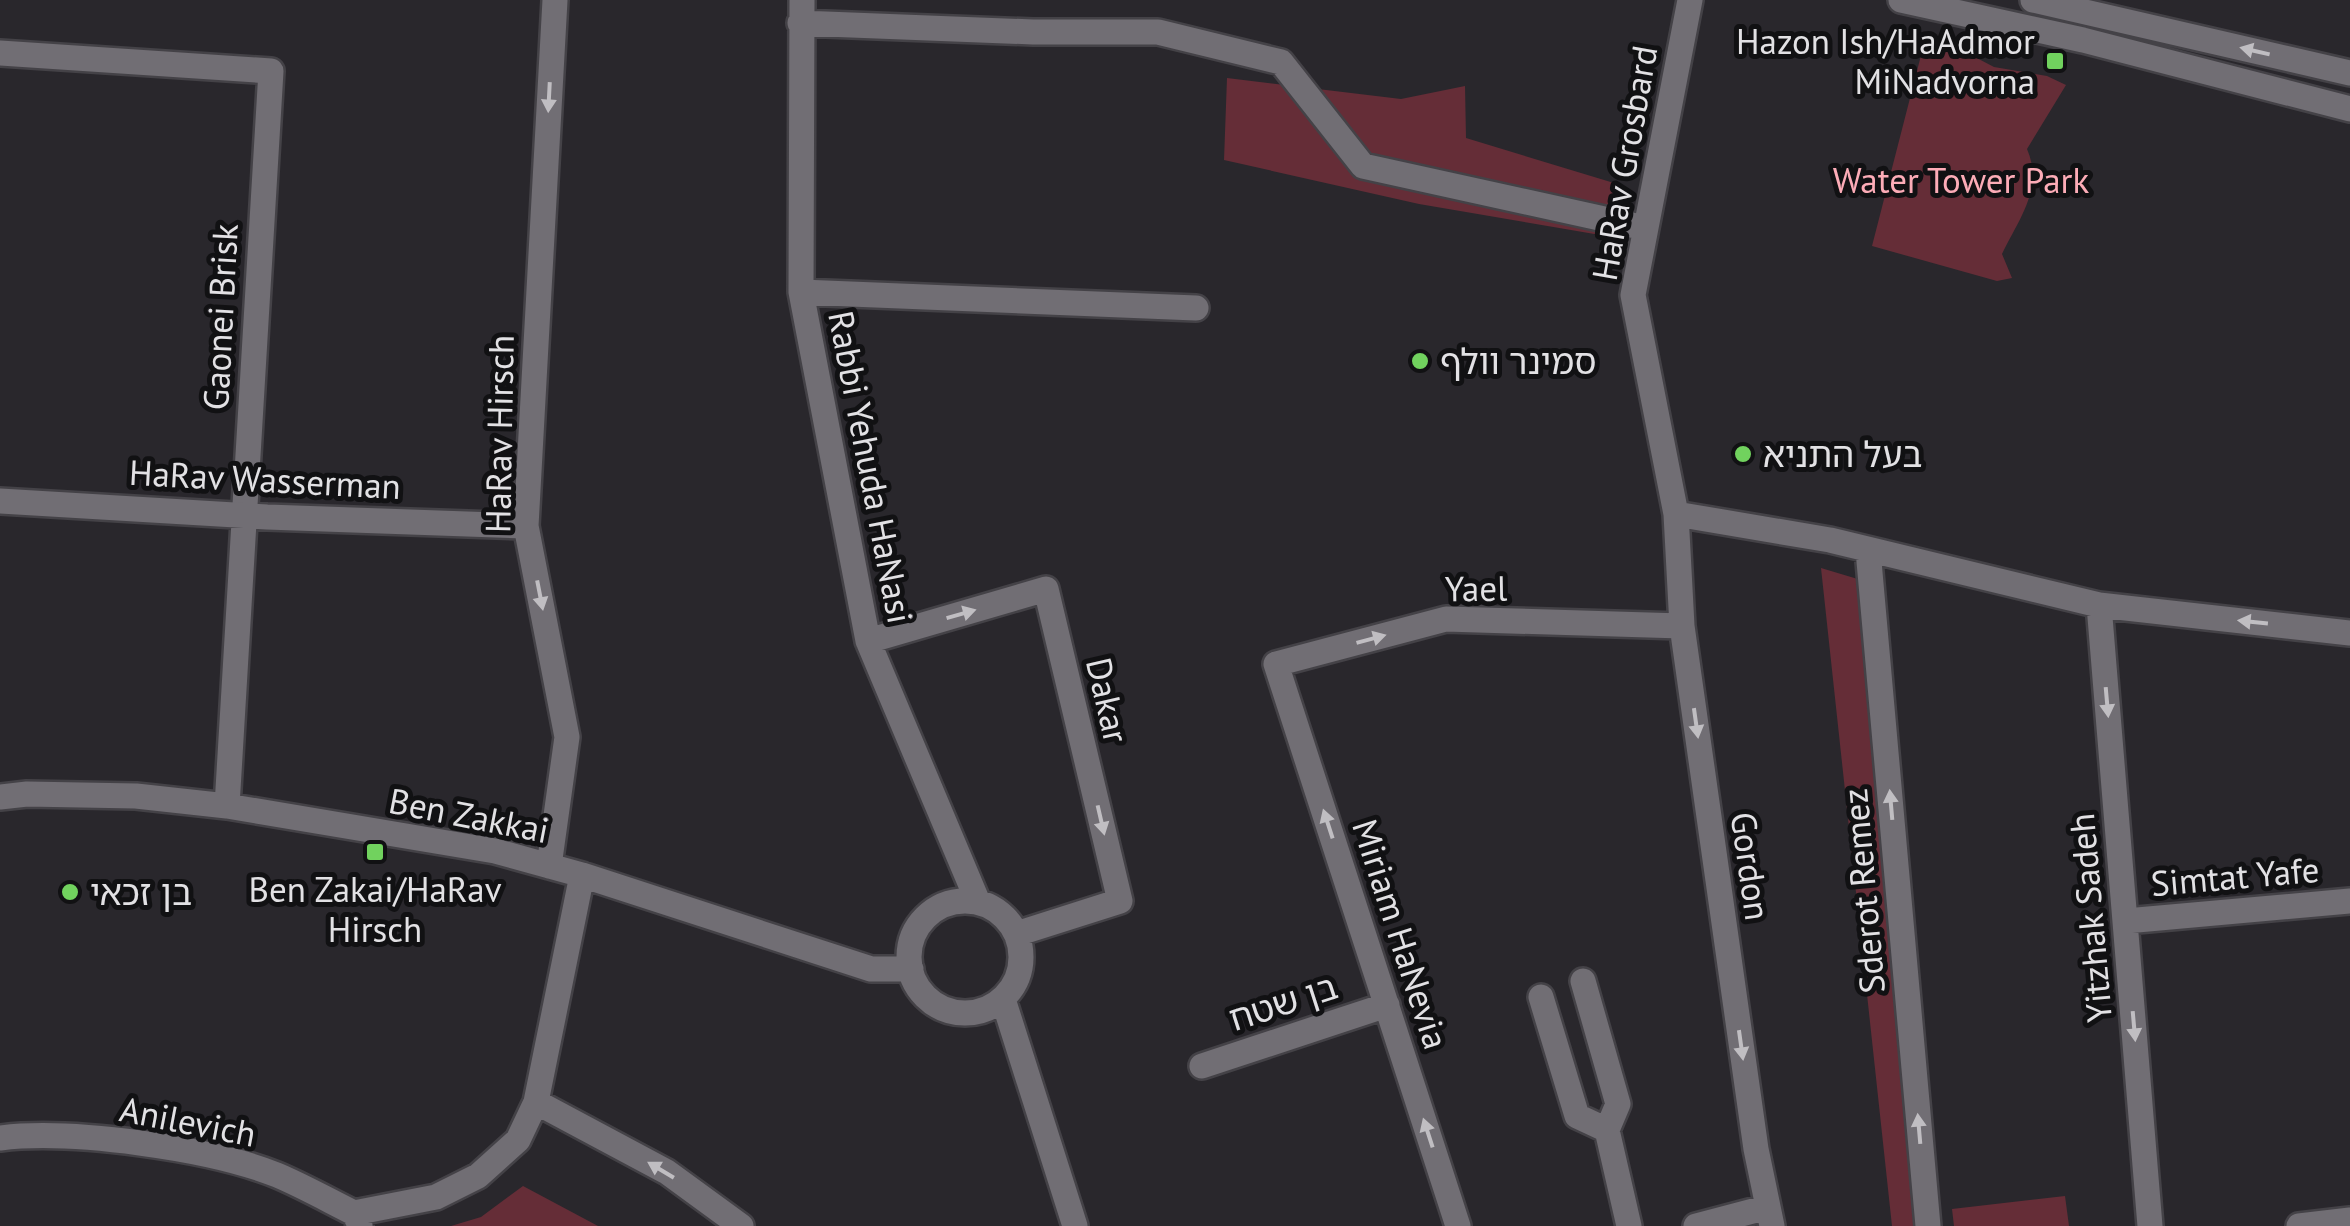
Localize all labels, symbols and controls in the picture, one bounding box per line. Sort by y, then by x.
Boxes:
place label: Hazon Ish/HaAdmor MiNadvorna [1736,18,2035,104]
street label: HaRav Grosbard [1581,42,1667,284]
one-way arrow [2239,43,2270,58]
marker: Hazon Ish/HaAdmor MiNadvorna [2044,50,2066,72]
one-way arrow [541,82,557,114]
park label: Water Tower Park [1833,157,2089,203]
street label: Gaonei Brisk [192,222,248,411]
street label: Rabbi Yehuda HaNasi [818,307,924,627]
street label: HaRav Hirsch [474,335,524,533]
place label: סמינר וולף [1440,338,1597,384]
marker: סמינר וולף [1409,350,1431,372]
place label: בעל התניא [1763,431,1923,477]
marker: בעל התניא [1732,443,1754,465]
street label: HaRav Wasserman [128,449,402,509]
street label: Yael [1444,564,1508,612]
one-way arrow [532,580,548,611]
one-way arrow [947,606,977,621]
one-way arrow [2237,614,2268,630]
one-way arrow [1356,630,1387,646]
street label: Dakar [1076,653,1140,747]
one-way arrow [2100,686,2116,718]
one-way arrow [1688,707,1704,739]
street label: Ben Zakkai [385,777,553,853]
street label: Sderot Remez [1831,787,1895,995]
one-way arrow [1882,789,1898,821]
one-way arrow [1094,805,1109,836]
one-way arrow [1320,809,1335,839]
street label: Gordon [1721,809,1781,923]
street label: Yitzhak Sadeh [2058,812,2122,1024]
street label: Miriam HaNevia [1342,813,1460,1055]
marker: Ben Zakai/HaRav Hirsch [364,841,386,863]
street label: Simtat Yafe [2149,846,2321,906]
place label: Ben Zakai/HaRav Hirsch [248,866,502,952]
place label: בן זכאי [90,869,192,915]
marker: בן זכאי [59,881,81,903]
street label: בן שטח [1223,963,1343,1041]
one-way arrow [2126,1010,2142,1042]
one-way arrow [1734,1029,1750,1061]
street label: Anilevich [116,1085,260,1157]
one-way arrow [1911,1112,1927,1144]
one-way arrow [1420,1118,1435,1148]
one-way arrow [647,1162,675,1179]

